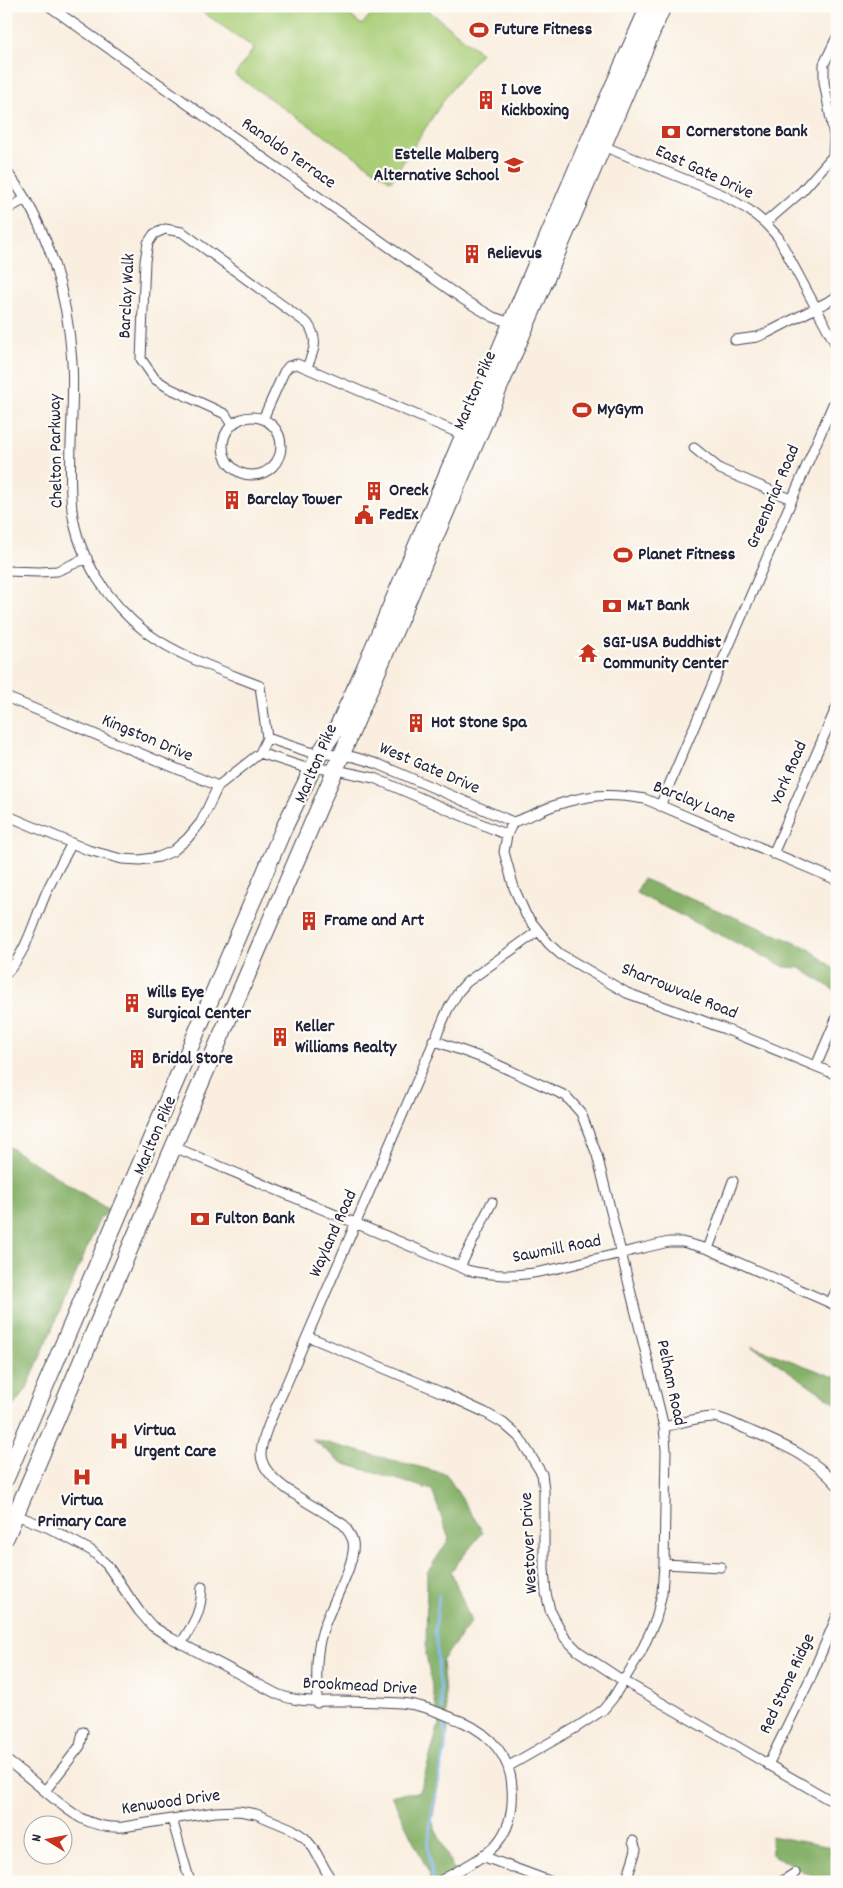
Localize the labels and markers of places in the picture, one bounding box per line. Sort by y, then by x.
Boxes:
place label: Future Fitness [494,18,593,43]
sports icon: Future Fitness [468,19,490,41]
place label: I Love Kickboxing [501,78,569,124]
building icon: I Love Kickboxing [475,89,497,111]
place label: Cornerstone Bank [686,120,808,145]
bank icon: Cornerstone Bank [660,121,682,143]
place label: Estelle Malberg Alternative School [374,143,500,189]
school or university icon: Estelle Malberg Alternative School [503,154,525,176]
place label: Relievus [487,242,542,267]
building icon: Relievus [461,243,483,265]
place label: MyGym [597,398,644,423]
sports icon: MyGym [571,399,593,421]
place label: Oreck [389,479,429,504]
building icon: Oreck [363,480,385,502]
place label: Barclay Tower [247,488,342,513]
building icon: Barclay Tower [221,489,243,511]
place label: FedEx [379,503,419,528]
public building icon: FedEx [353,504,375,526]
place label: Planet Fitness [638,543,736,568]
sports icon: Planet Fitness [612,544,634,566]
place label: M&T Bank [627,594,690,619]
bank icon: M&T Bank [601,595,623,617]
place label: SGI-USA Buddhist Community Center [603,631,729,677]
temple icon: SGI-USA Buddhist Community Center [577,642,599,664]
place label: Hot Stone Spa [431,711,527,736]
building icon: Hot Stone Spa [405,712,427,734]
place label: Frame and Art [324,909,424,934]
building icon: Frame and Art [298,910,320,932]
place label: Wills Eye Surgical Center [147,981,251,1027]
building icon: Wills Eye Surgical Center [121,992,143,1014]
place label: Keller Williams Realty [295,1015,397,1061]
building icon: Keller Williams Realty [269,1026,291,1048]
place label: Bridal Store [152,1047,233,1072]
building icon: Bridal Store [126,1048,148,1070]
place label: Fulton Bank [215,1207,295,1232]
bank icon: Fulton Bank [189,1208,211,1230]
place label: Virtua Urgent Care [134,1419,216,1465]
hospital icon: Virtua Urgent Care [108,1430,130,1452]
hospital icon: Virtua Primary Care [71,1466,93,1488]
place label: Virtua Primary Care [38,1489,127,1535]

